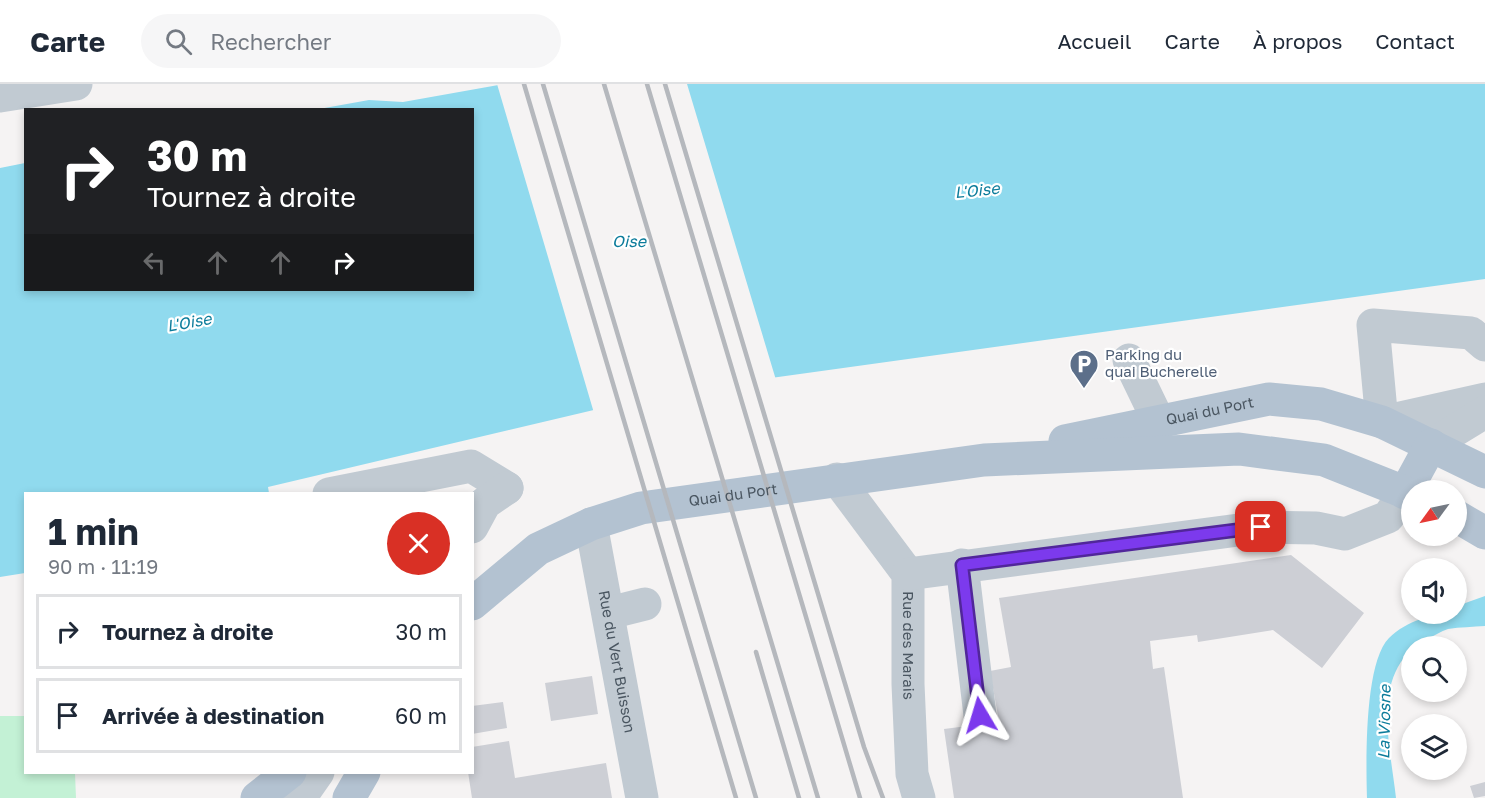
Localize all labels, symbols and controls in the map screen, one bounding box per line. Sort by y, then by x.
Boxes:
search box [141,14,561,68]
text: Carte [30,25,105,58]
icon: search [162,25,195,58]
text: Rechercher [210,28,331,55]
text: Accueil [1058,28,1131,54]
text: Carte [1164,28,1220,54]
text: À propos [1253,28,1342,54]
text: Contact [1375,28,1455,54]
text: 30 m [147,130,247,180]
icon: right [48,132,126,210]
water label: L'Oise [954,178,1002,202]
text: Tournez à droite [147,181,356,213]
water label: Oise [612,231,648,251]
icon: left [138,246,171,279]
icon: ahead [201,246,234,279]
icon: ahead [264,246,297,279]
icon: right [327,246,360,279]
water label: L'Oise [165,308,215,336]
place label: Parking du quai Bucherelle [1105,345,1218,380]
parking icon: Parking du quai Bucherelle [1068,348,1100,390]
street label: Quai du Port [1164,392,1255,428]
street label: Quai du Port [687,479,778,509]
north arrow [1401,480,1467,546]
map controls [1401,480,1467,780]
pin [1235,501,1286,552]
text: 1 min [48,510,139,553]
icon: arrive [1244,510,1277,543]
button: close [387,512,450,575]
text: 90 m · 11:19 [48,554,158,578]
button: sound [1401,558,1467,624]
street label: Rue du Vert Buisson [596,589,640,734]
street label: Rue des Marais [900,591,919,700]
icon: right [51,615,84,648]
text: Tournez à droite [102,618,273,645]
text: 30 m [396,618,447,645]
button: search [1401,636,1467,702]
position arrow [948,683,1012,747]
water label: La Viosne [1373,683,1395,759]
icon: arrive [51,699,84,732]
text: Arrivée à destination [102,702,324,729]
text: 60 m [395,702,447,729]
button: layers [1401,714,1467,780]

